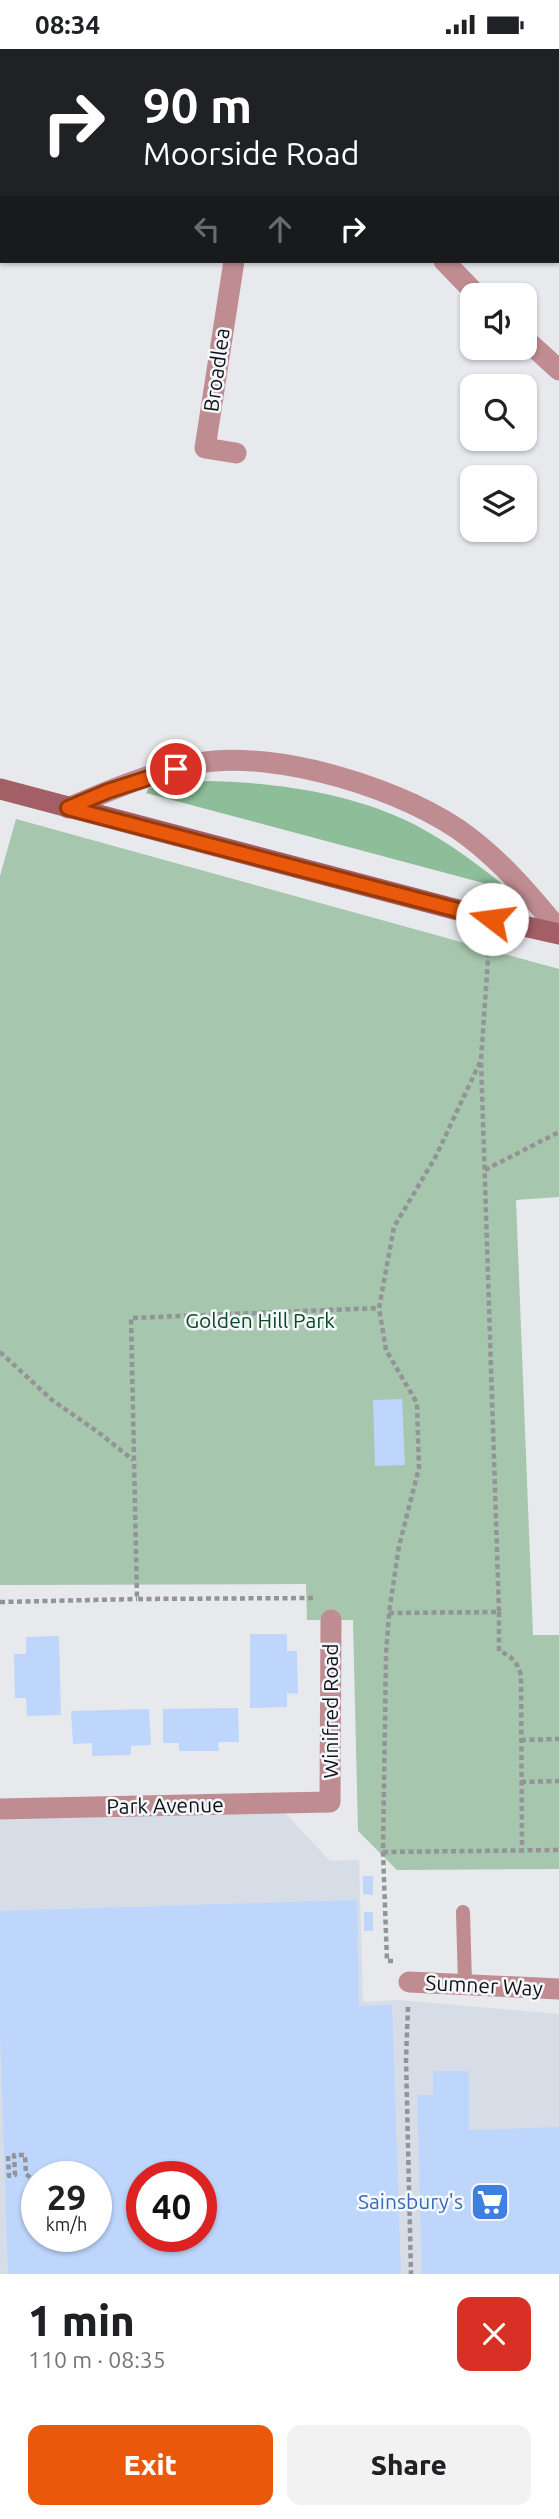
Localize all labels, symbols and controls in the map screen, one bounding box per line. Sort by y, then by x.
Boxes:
text: 08:34 [35,10,100,39]
icon: right [28,77,119,168]
text: 90 m [143,77,252,132]
text: Moorside Road [143,135,360,171]
icon: left [188,210,226,248]
icon: ahead [261,210,299,248]
icon: right [334,210,372,248]
map controls [460,283,537,542]
button: sound [460,283,537,360]
street label: Broadlea [198,326,234,413]
button: search [460,374,537,451]
button: layers [460,465,537,542]
pin [146,739,206,799]
icon: arrive [157,750,195,788]
position arrow [455,882,529,956]
park label: Golden Hill Park [185,1308,335,1332]
street label: Winifred Road [318,1643,342,1779]
street label: Park Avenue [106,1792,224,1818]
street label: Sumner Way [425,1970,543,2000]
speed limit sign: 40 [126,2161,217,2252]
text: 29 [47,2177,86,2217]
supermarket icon: Sainsbury's [469,2181,511,2223]
place label: Sainsbury's [358,2189,463,2213]
text: km/h [46,2214,87,2234]
text: 1 min [28,2297,135,2344]
button: close [457,2297,531,2371]
text: 110 m · 08:35 [28,2347,166,2372]
button: Exit [28,2425,273,2505]
button: Share [287,2425,531,2505]

